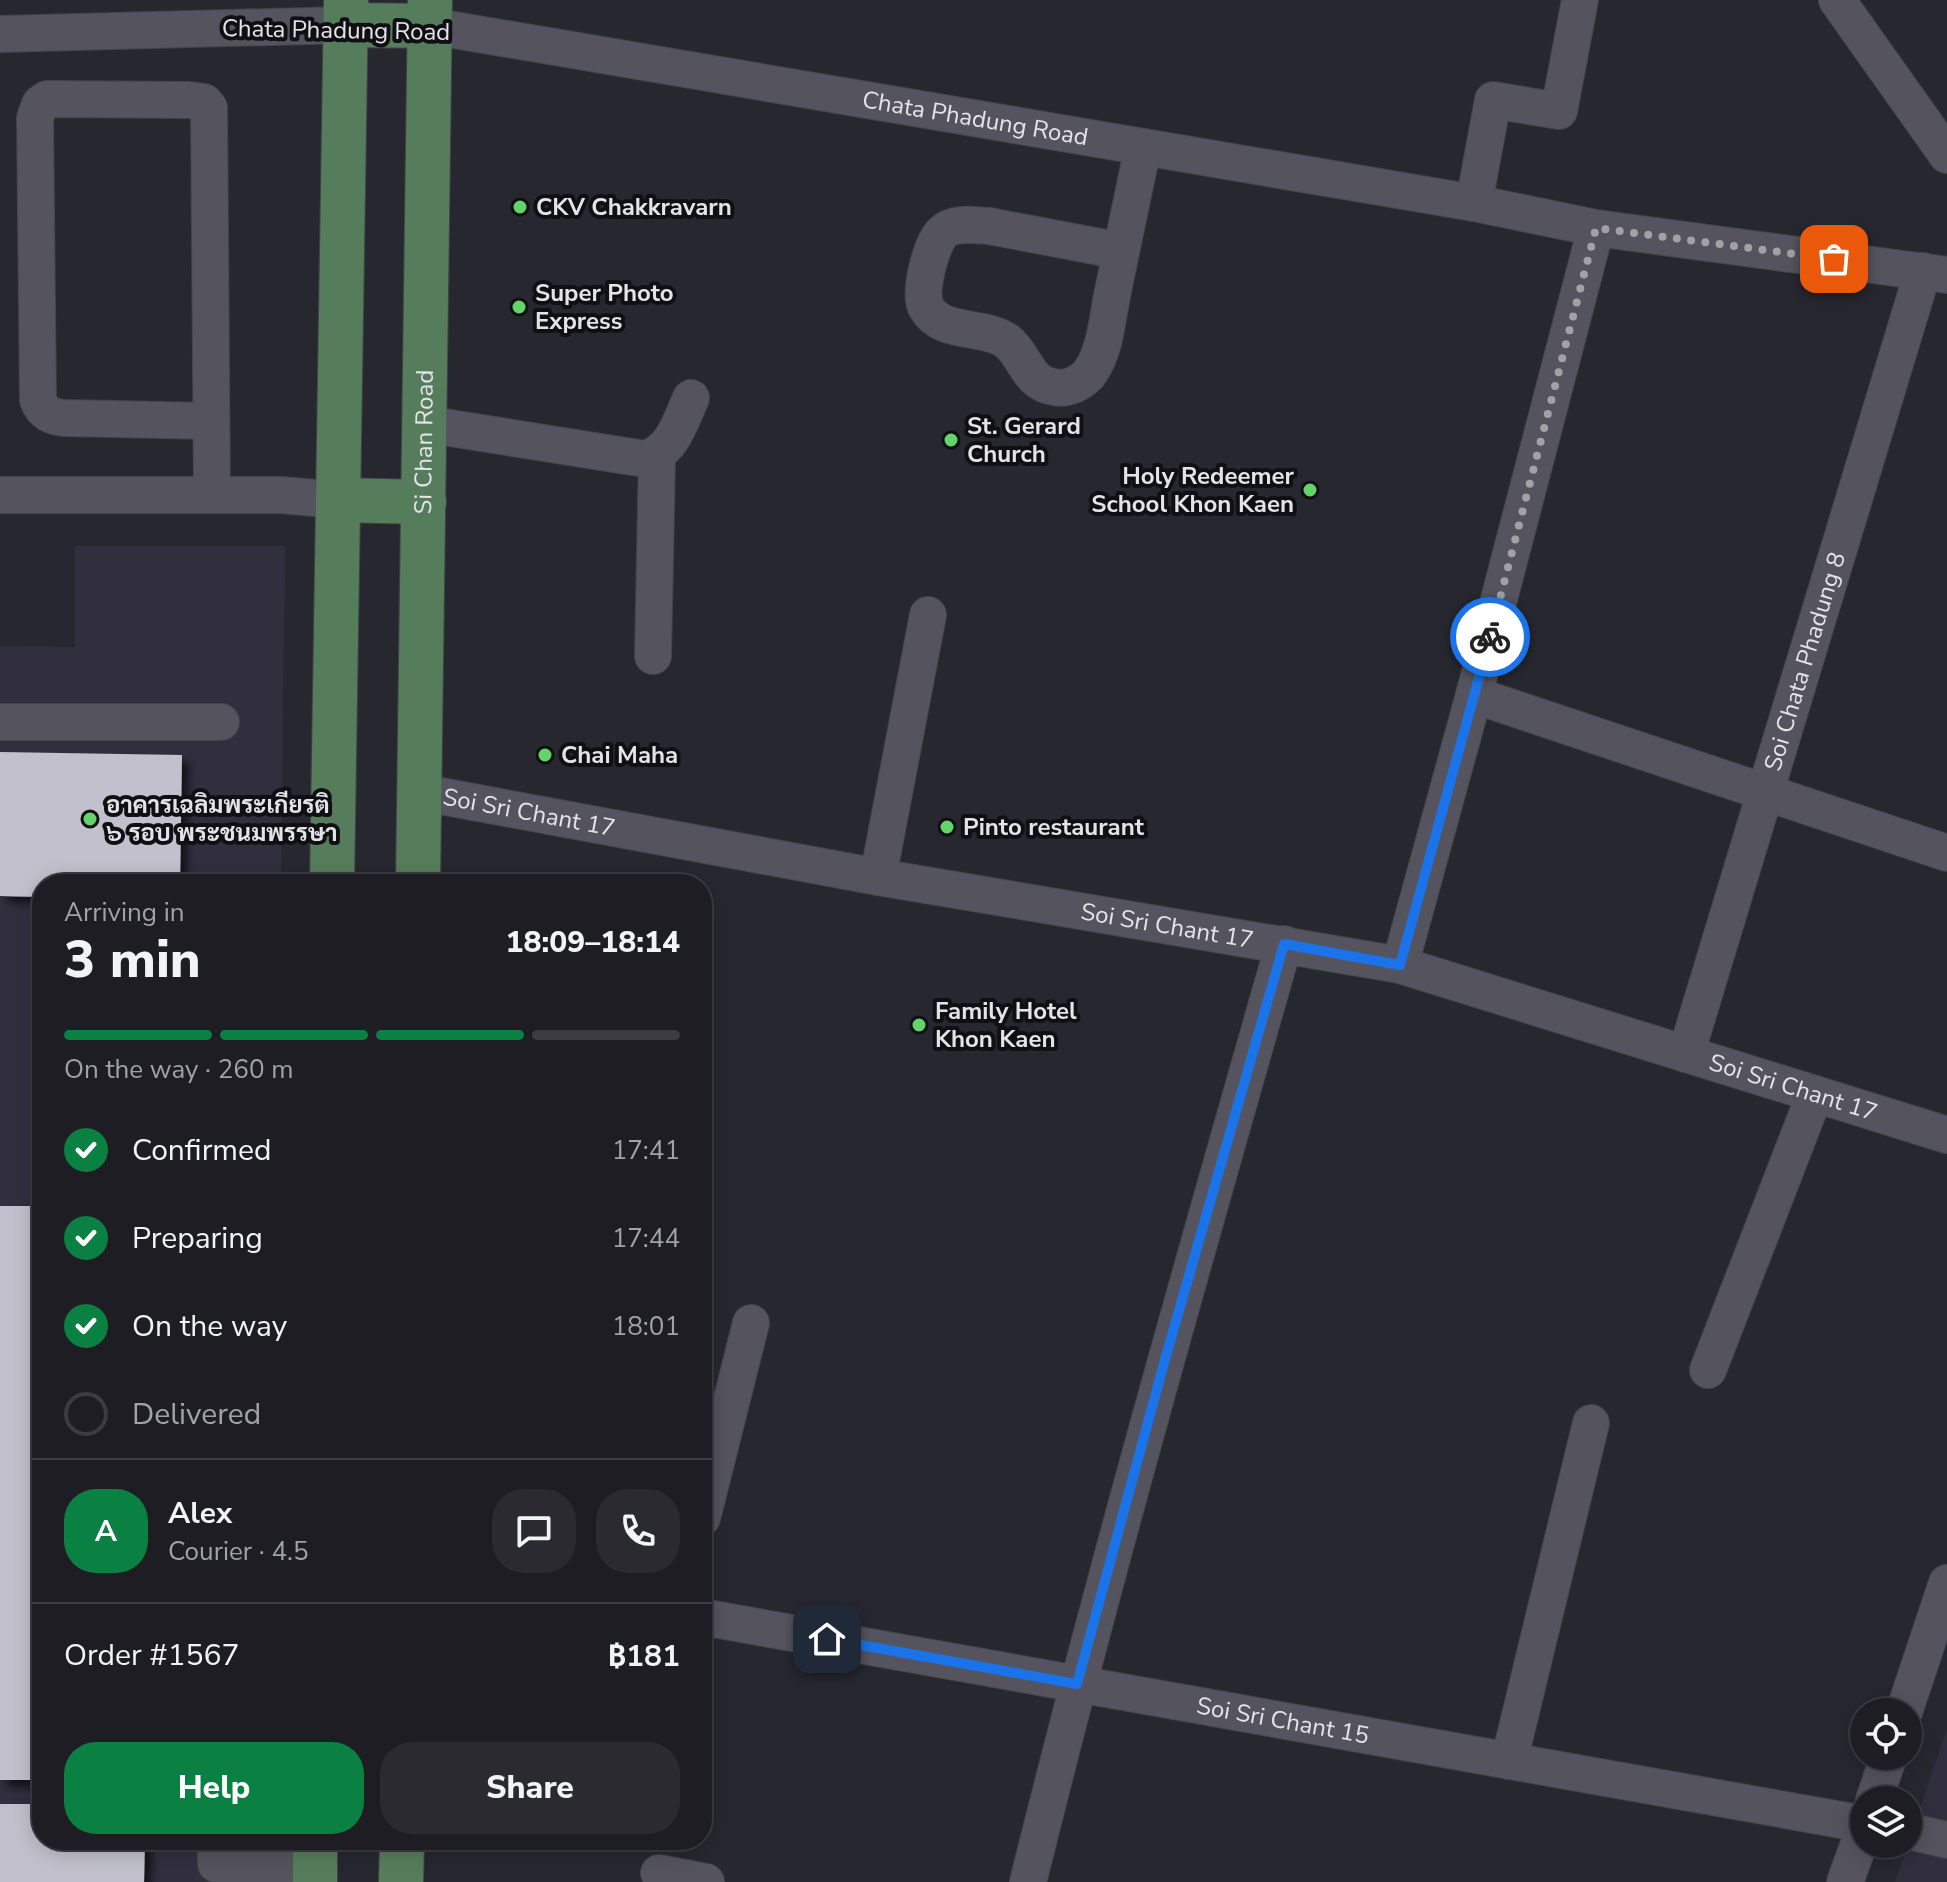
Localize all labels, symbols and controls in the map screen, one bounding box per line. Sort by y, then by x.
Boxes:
street label: Chata Phadung Road [221,12,451,48]
street label: Chata Phadung Road [860,83,1091,153]
place label: CKV Chakkravarn [536,191,732,223]
marker: CKV Chakkravarn [511,198,529,216]
pin [1800,225,1868,293]
icon: bag [1812,237,1856,281]
place label: Super Photo Express [535,277,674,337]
marker: Super Photo Express [510,298,528,316]
street label: Si Chan Road [407,369,441,515]
place label: St. Gerard Church [967,410,1081,470]
marker: St. Gerard Church [942,431,960,449]
place label: Holy Redeemer School Khon Kaen [1091,460,1295,520]
marker: Holy Redeemer School Khon Kaen [1301,481,1319,499]
street label: Soi Chata Phadung 8 [1757,548,1853,775]
courier [1450,597,1530,677]
icon: bike [1468,615,1512,659]
place label: Chai Maha [561,739,678,771]
marker: Chai Maha [536,746,554,764]
street label: Soi Sri Chant 17 [440,781,618,844]
place label: อาคารเฉลิมพระเกียรติ ๖ รอบ พระชนมพรรษา [106,789,337,849]
marker: อาคารเฉลิมพระเกียรติ ๖ รอบ พระชนมพรรษา [81,810,99,828]
place label: Pinto restaurant [963,811,1145,843]
marker: Pinto restaurant [938,818,956,836]
text: Arriving in [64,895,185,930]
street label: Soi Sri Chant 17 [1078,895,1256,956]
text: 18:09–18:14 [505,922,680,963]
text: 3 min [64,924,201,995]
place label: Family Hotel Khon Kaen [935,995,1077,1055]
marker: Family Hotel Khon Kaen [910,1016,928,1034]
street label: Soi Sri Chant 17 [1705,1046,1881,1128]
text: On the way · 260 m [64,1052,293,1087]
icon: check [64,1128,108,1172]
text: Confirmed [132,1130,272,1171]
text: 17:41 [612,1133,680,1168]
icon: check [64,1216,108,1260]
text: Preparing [132,1218,263,1259]
text: 17:44 [612,1221,680,1256]
icon: check [64,1304,108,1348]
text: On the way [132,1306,287,1347]
text: 18:01 [612,1309,680,1344]
text: Delivered [132,1394,261,1435]
button: chat [492,1489,576,1573]
button: phone [596,1489,680,1573]
text: Alex [168,1493,232,1534]
text: A [95,1511,117,1552]
text: Courier · 4.5 [168,1534,309,1569]
pin [793,1605,861,1673]
icon: home [805,1617,849,1661]
text: Order #1567 [64,1635,239,1676]
text: ฿181 [608,1636,680,1677]
street label: Soi Sri Chant 15 [1194,1689,1372,1752]
map controls [1850,1698,1922,1858]
button: locate [1850,1698,1922,1770]
button: Help [64,1742,364,1834]
button: Share [380,1742,680,1834]
button: layers [1850,1786,1922,1858]

